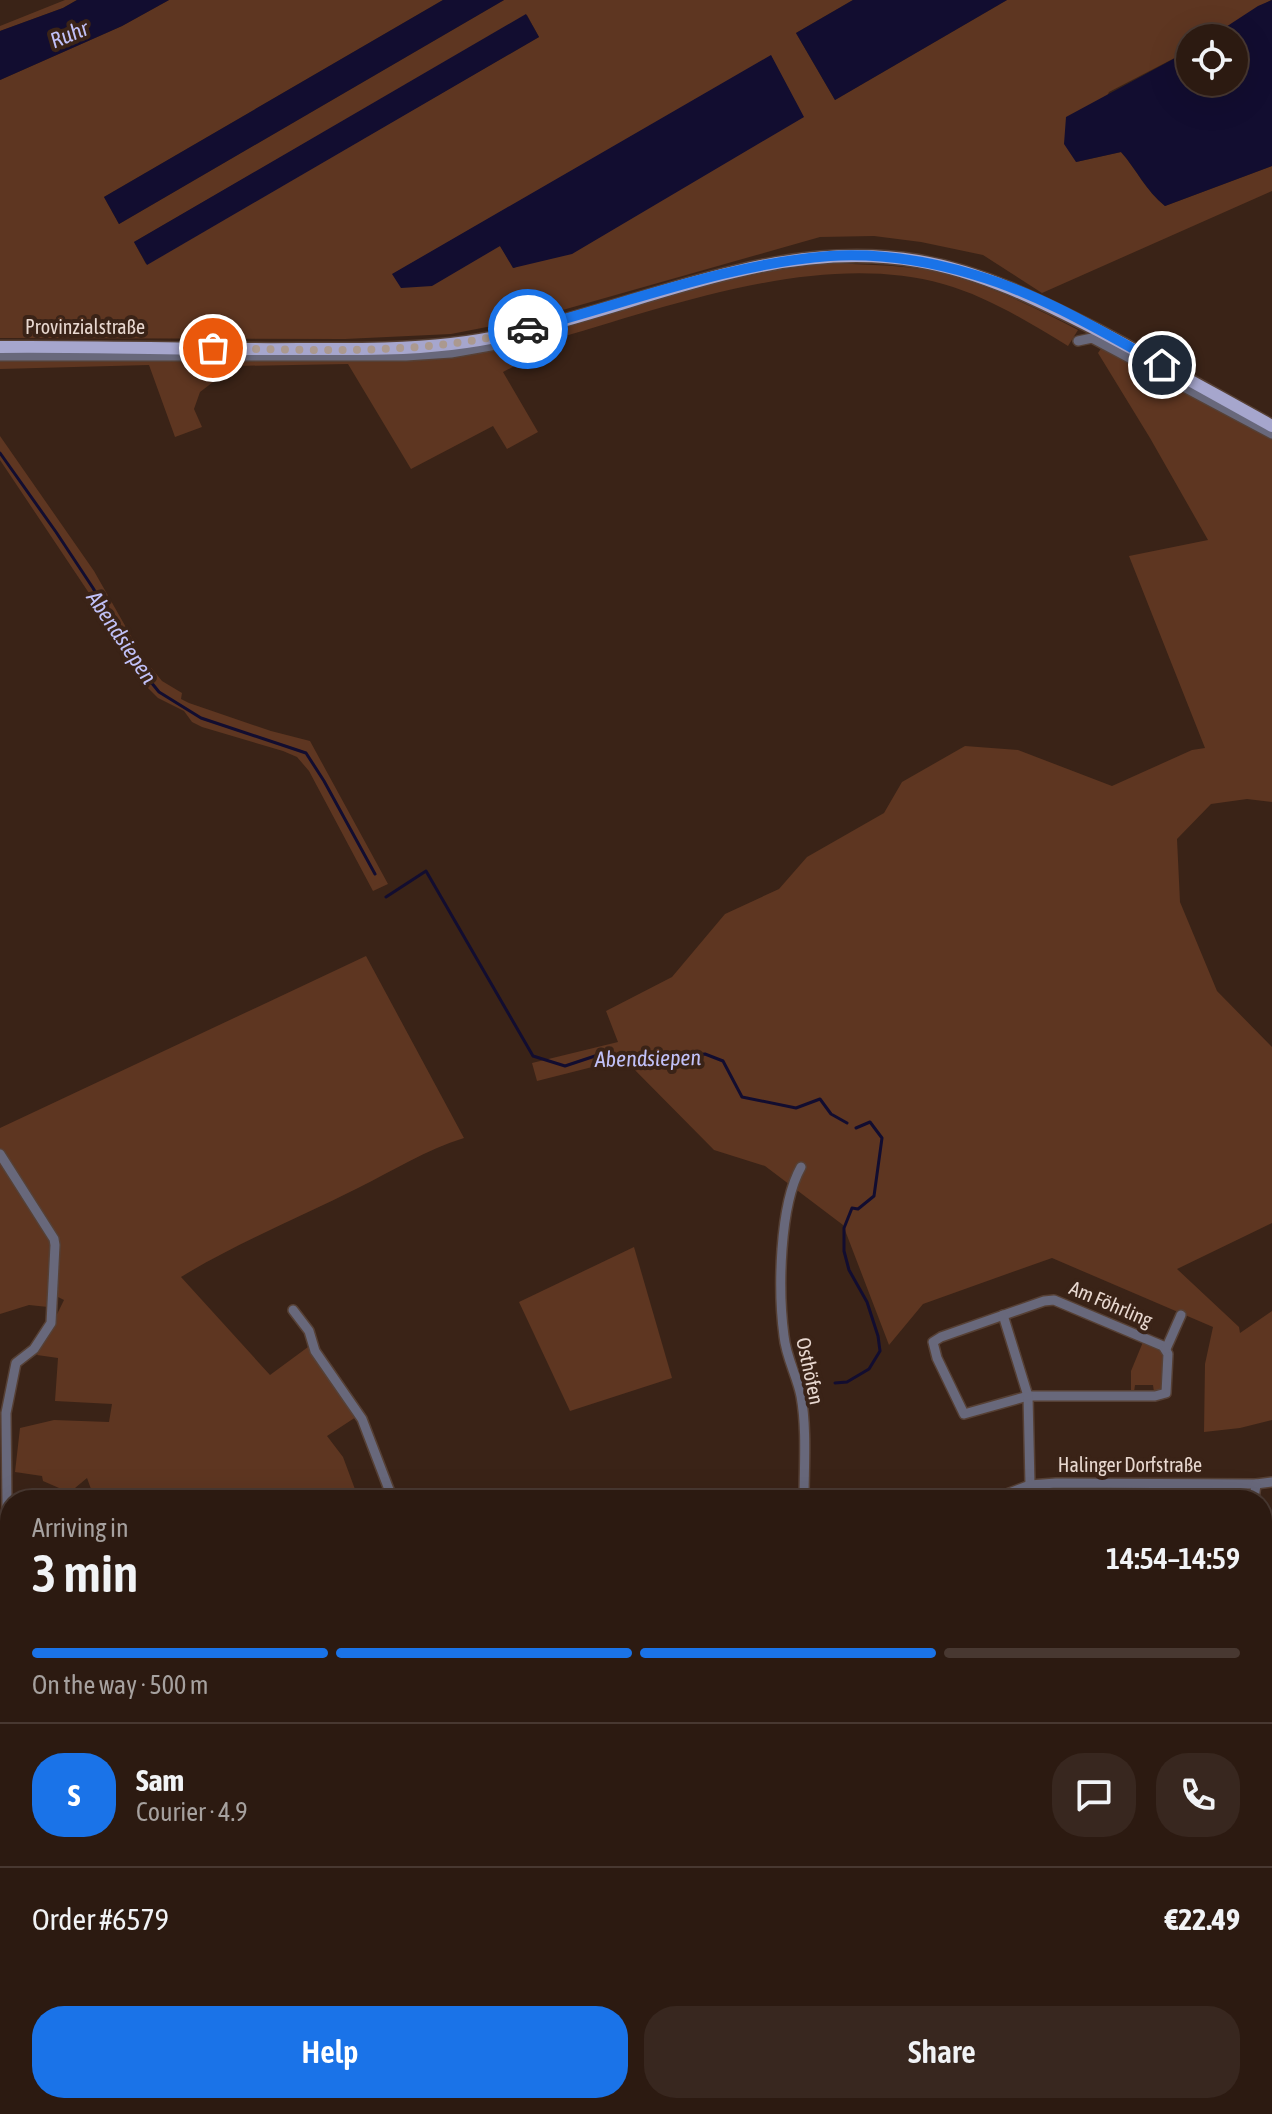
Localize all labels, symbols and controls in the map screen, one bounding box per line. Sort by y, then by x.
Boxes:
water label: Ruhr [46,14,93,53]
map controls [1176,24,1248,96]
button: locate [1176,24,1248,96]
courier [488,289,568,369]
icon: car [506,307,550,351]
pin [179,314,247,382]
street label: Provinzialstraße [25,315,145,338]
icon: bag [191,326,235,370]
pin [1128,331,1196,399]
icon: home [1140,343,1184,387]
water label: Abendsiepen [81,585,163,689]
water label: Abendsiepen [594,1044,702,1072]
street label: Am Föhrling [1066,1276,1156,1331]
street label: Osthöfen [792,1335,829,1406]
street label: Halinger Dorfstraße [1058,1453,1202,1476]
text: Arriving in [32,1513,129,1543]
text: 14:54–14:59 [1106,1541,1240,1575]
text: 3 min [32,1543,138,1603]
text: On the way · 500 m [32,1670,209,1700]
button: chat [1052,1753,1136,1837]
button: phone [1156,1753,1240,1837]
text: Sam [136,1763,184,1797]
text: S [68,1778,80,1812]
text: Courier · 4.9 [136,1797,247,1827]
text: Order #6579 [32,1902,169,1936]
text: €22.49 [1165,1902,1240,1936]
button: Help [32,2006,628,2098]
button: Share [644,2006,1240,2098]

